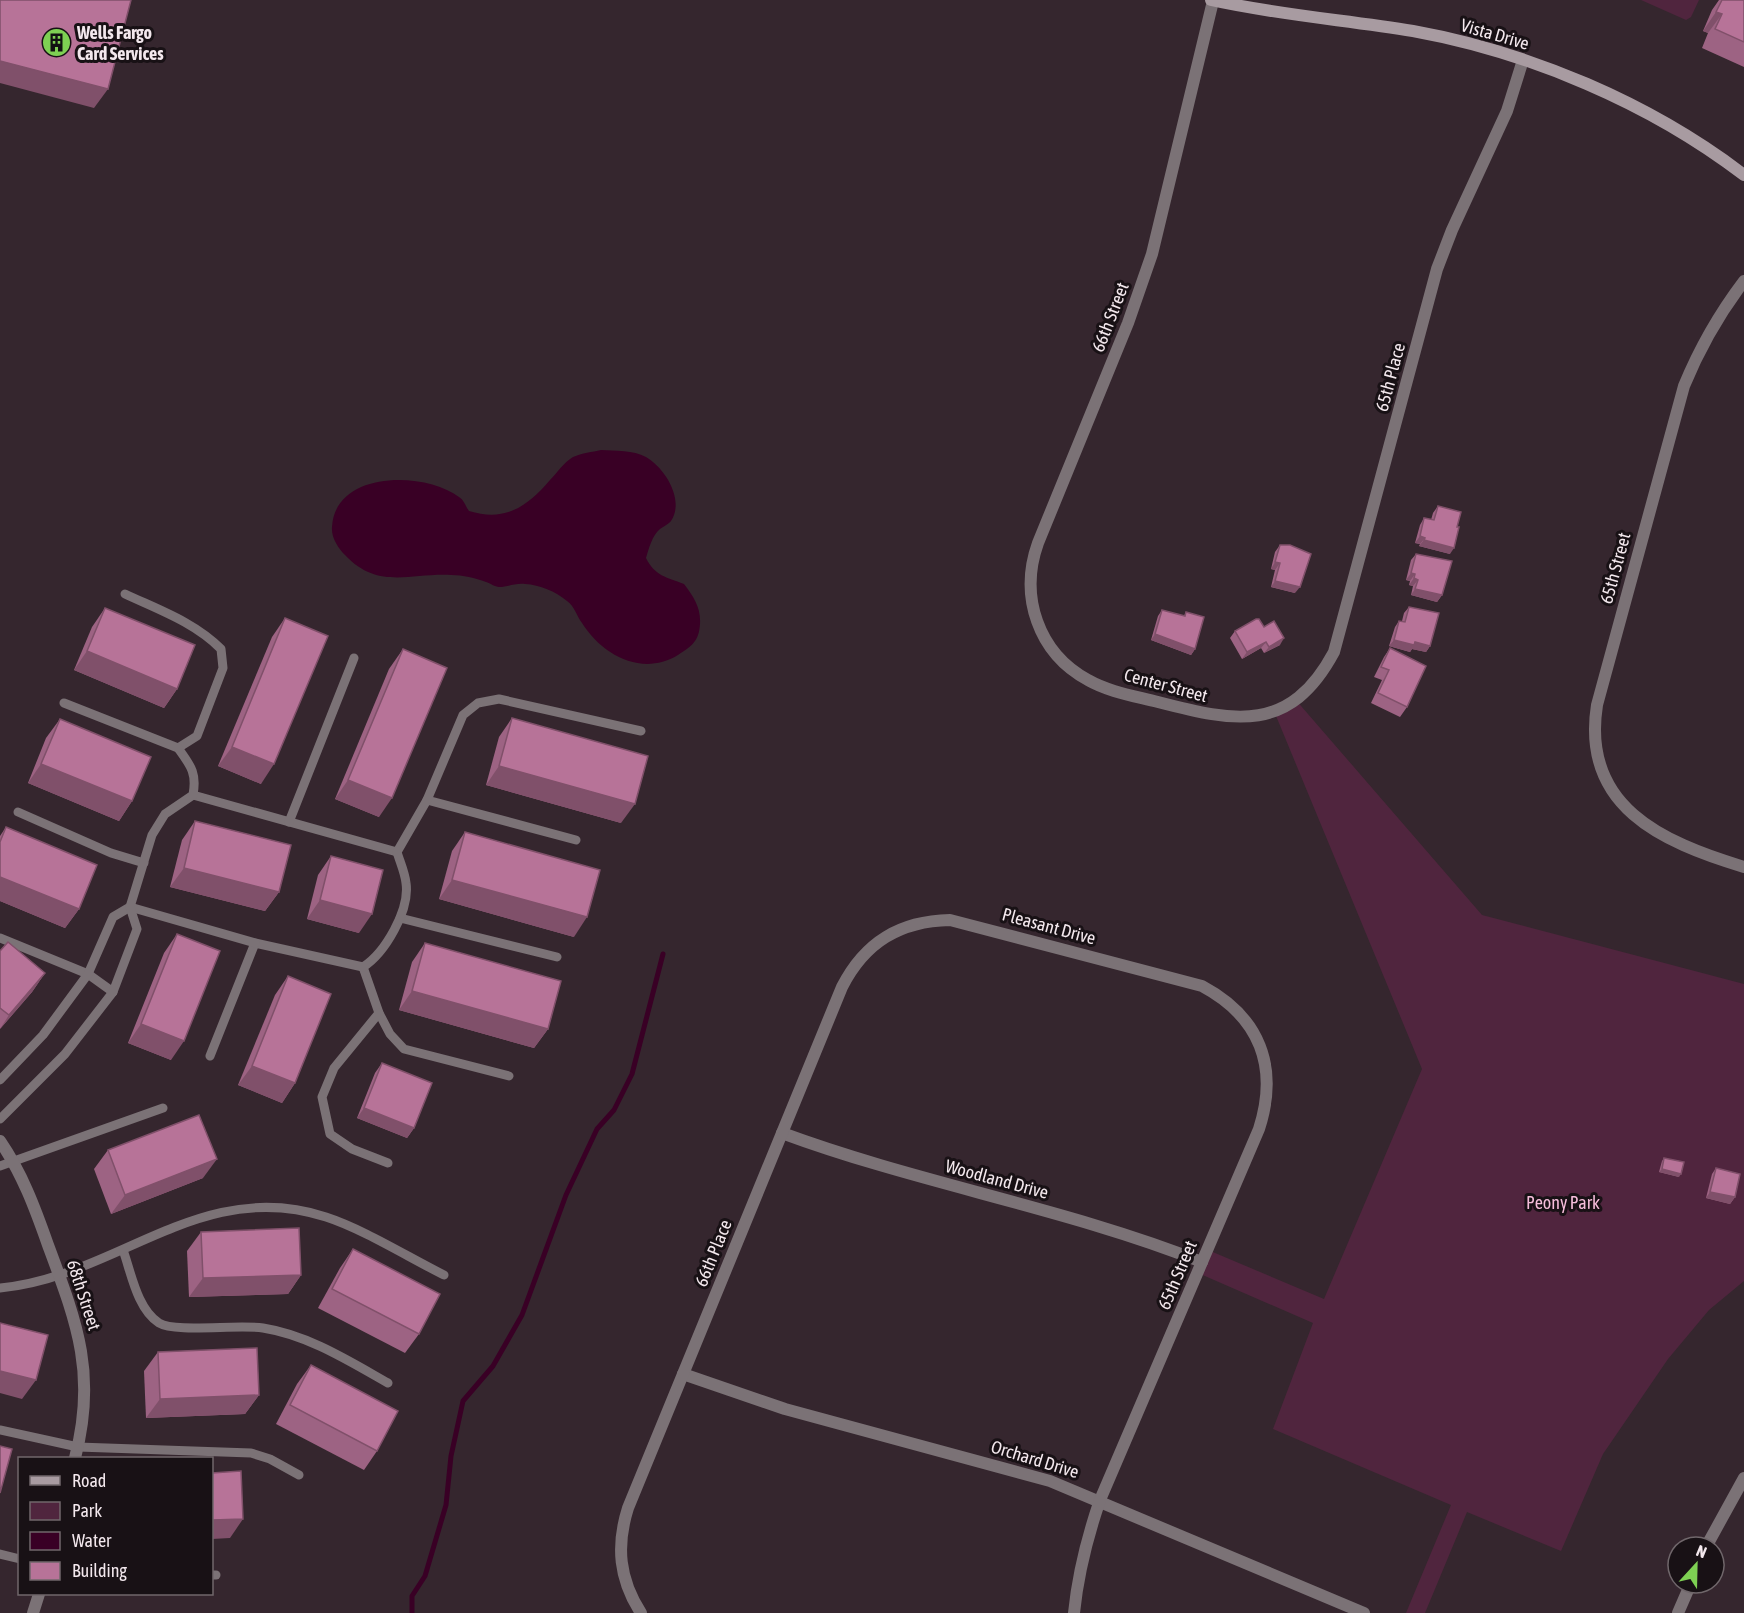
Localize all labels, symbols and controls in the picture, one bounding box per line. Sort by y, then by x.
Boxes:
street label: Vista Drive [1458,14,1532,54]
place label: Wells Fargo Card Services [76,22,164,64]
building icon: Wells Fargo Card Services [40,26,72,58]
street label: 66th Street [1087,279,1133,355]
street label: 65th Place [1371,340,1409,414]
street label: 65th Street [1595,530,1635,606]
street label: Center Street [1122,664,1210,706]
street label: Pleasant Drive [1000,903,1098,949]
street label: Woodland Drive [943,1155,1051,1203]
park label: Peony Park [1526,1192,1600,1213]
street label: 66th Place [690,1217,736,1289]
street label: 65th Street [1153,1237,1201,1313]
street label: 68th Street [63,1257,105,1333]
street label: Orchard Drive [989,1436,1081,1482]
legend [18,1457,213,1595]
text: Road [72,1470,106,1491]
text: Park [72,1500,102,1521]
text: Water [72,1530,112,1551]
north arrow [1666,1535,1726,1595]
text: N [1694,1541,1709,1561]
text: Building [72,1560,127,1581]

